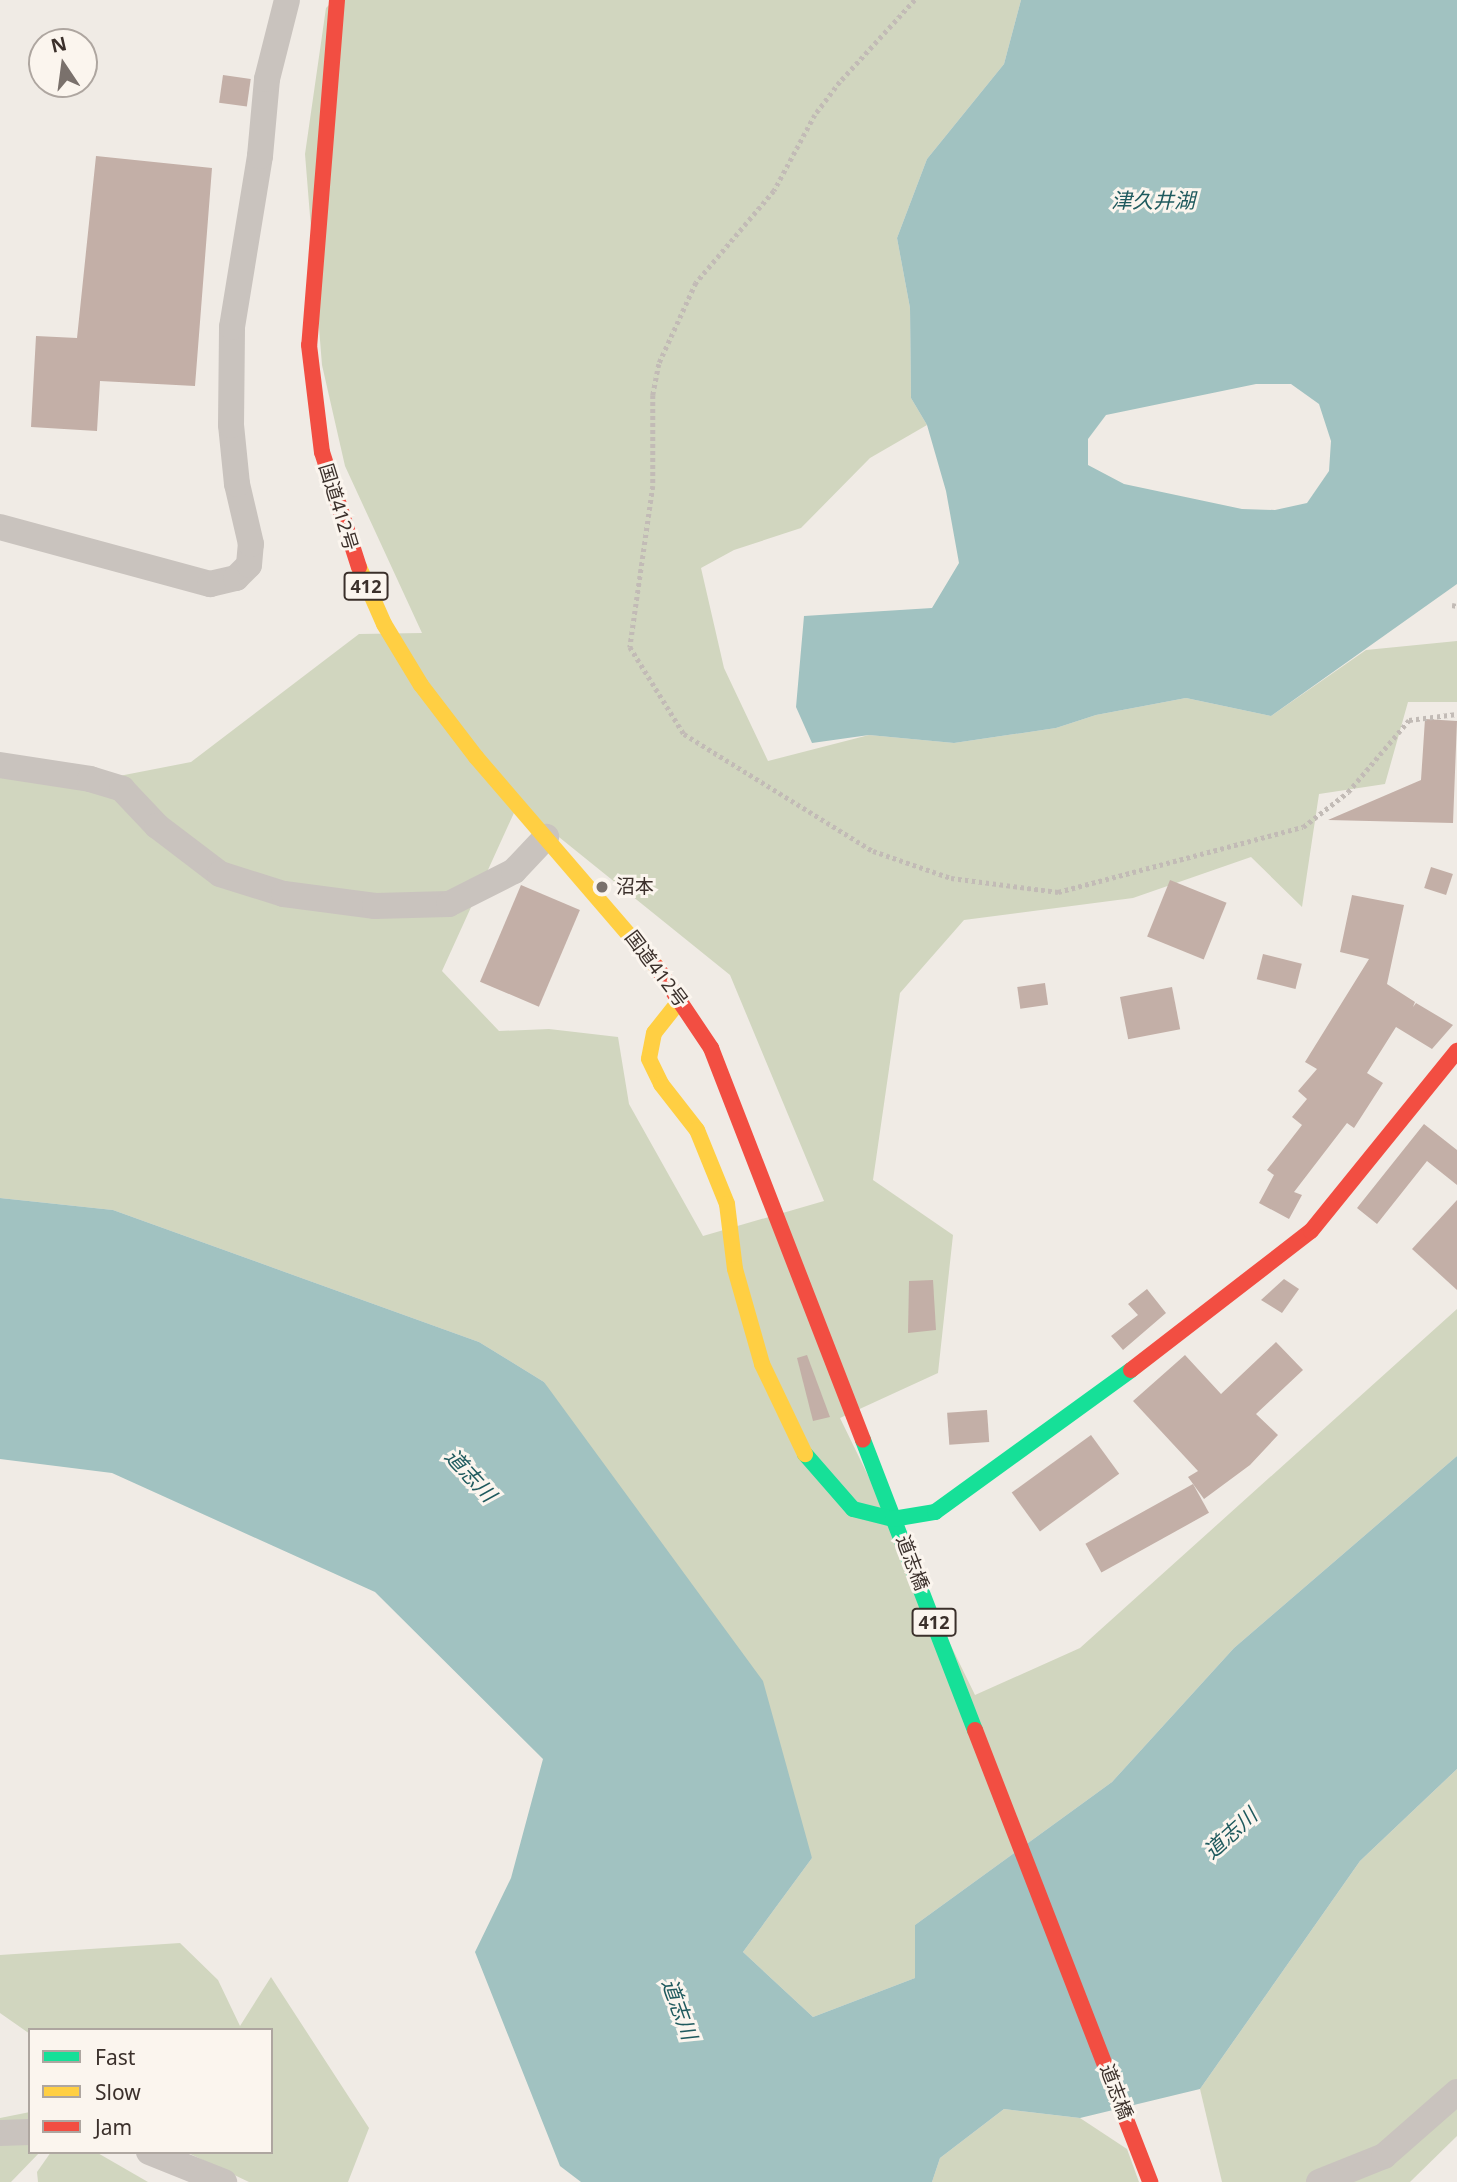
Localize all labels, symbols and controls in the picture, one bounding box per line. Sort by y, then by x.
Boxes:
north arrow [28,28,98,98]
text: N [48,30,69,59]
water label: 津久井湖 [1111,187,1195,213]
street label: 国道412号 [314,461,362,553]
road number: 412 [343,572,389,600]
place label: 沼本 [616,876,654,898]
marker: 沼本 [594,879,610,895]
street label: 国道412号 [620,926,692,1012]
water label: 道志川 [440,1443,502,1507]
street label: 道志橋 [891,1532,933,1594]
road number: 412 [911,1608,957,1637]
water label: 道志川 [1198,1803,1262,1863]
water label: 道志川 [657,1975,703,2043]
legend [28,2028,273,2154]
text: Fast [95,2043,135,2071]
street label: 道志橋 [1095,2061,1137,2123]
text: Slow [95,2078,141,2106]
text: Jam [95,2113,132,2141]

